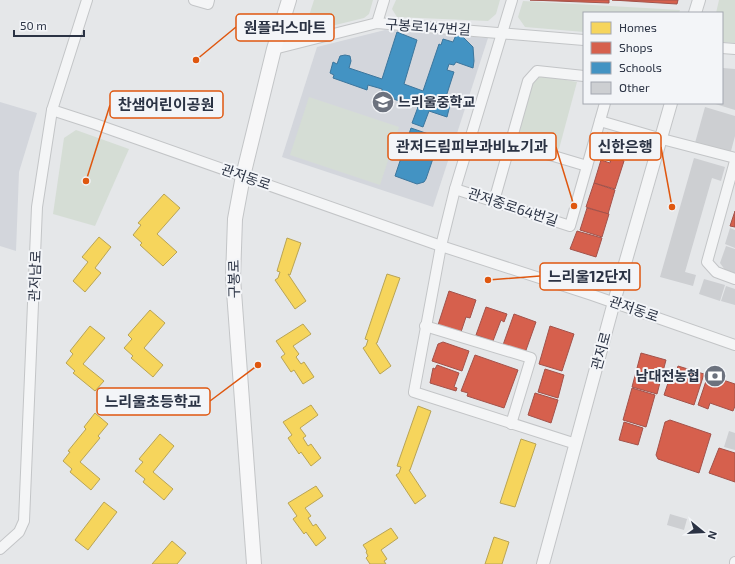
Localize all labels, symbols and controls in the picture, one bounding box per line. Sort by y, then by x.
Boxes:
scale bar [14,12,84,38]
legend [583,12,723,104]
callout: 원플러스마트 [236,14,334,41]
street label: 구봉로147번길 [385,15,471,38]
text: 50 m [20,18,47,32]
text: 원플러스마트 [244,18,327,36]
text: Homes [619,20,657,34]
text: Shops [619,40,653,54]
text: Schools [619,60,662,74]
text: Other [619,80,650,94]
school or university icon: 느리울중학교 [370,89,396,115]
callout: 찬샘어린이공원 [110,91,223,118]
place label: 느리울중학교 [398,93,475,110]
text: 찬샘어린이공원 [118,95,214,113]
callout: 관저드림피부과비뇨기과 [388,133,556,160]
callout: 신한은행 [590,133,661,160]
text: 관저드림피부과비뇨기과 [396,137,548,155]
text: 신한은행 [597,137,653,155]
street label: 관저동로 [219,160,273,193]
street label: 관저중로64번길 [466,184,560,229]
street label: 관저남로 [25,250,44,302]
street label: 구봉로 [225,259,242,298]
callout: 느리울12단지 [540,263,640,290]
text: 느리울12단지 [548,267,632,285]
street label: 관저동로 [607,292,661,325]
street label: 관저로 [587,330,614,372]
bank icon: 남대전농협 [702,363,728,389]
place label: 남대전농협 [636,367,700,384]
callout: 느리울초등학교 [97,388,210,415]
text: 느리울초등학교 [105,392,201,410]
north arrow [683,512,723,552]
text: N [706,529,720,541]

